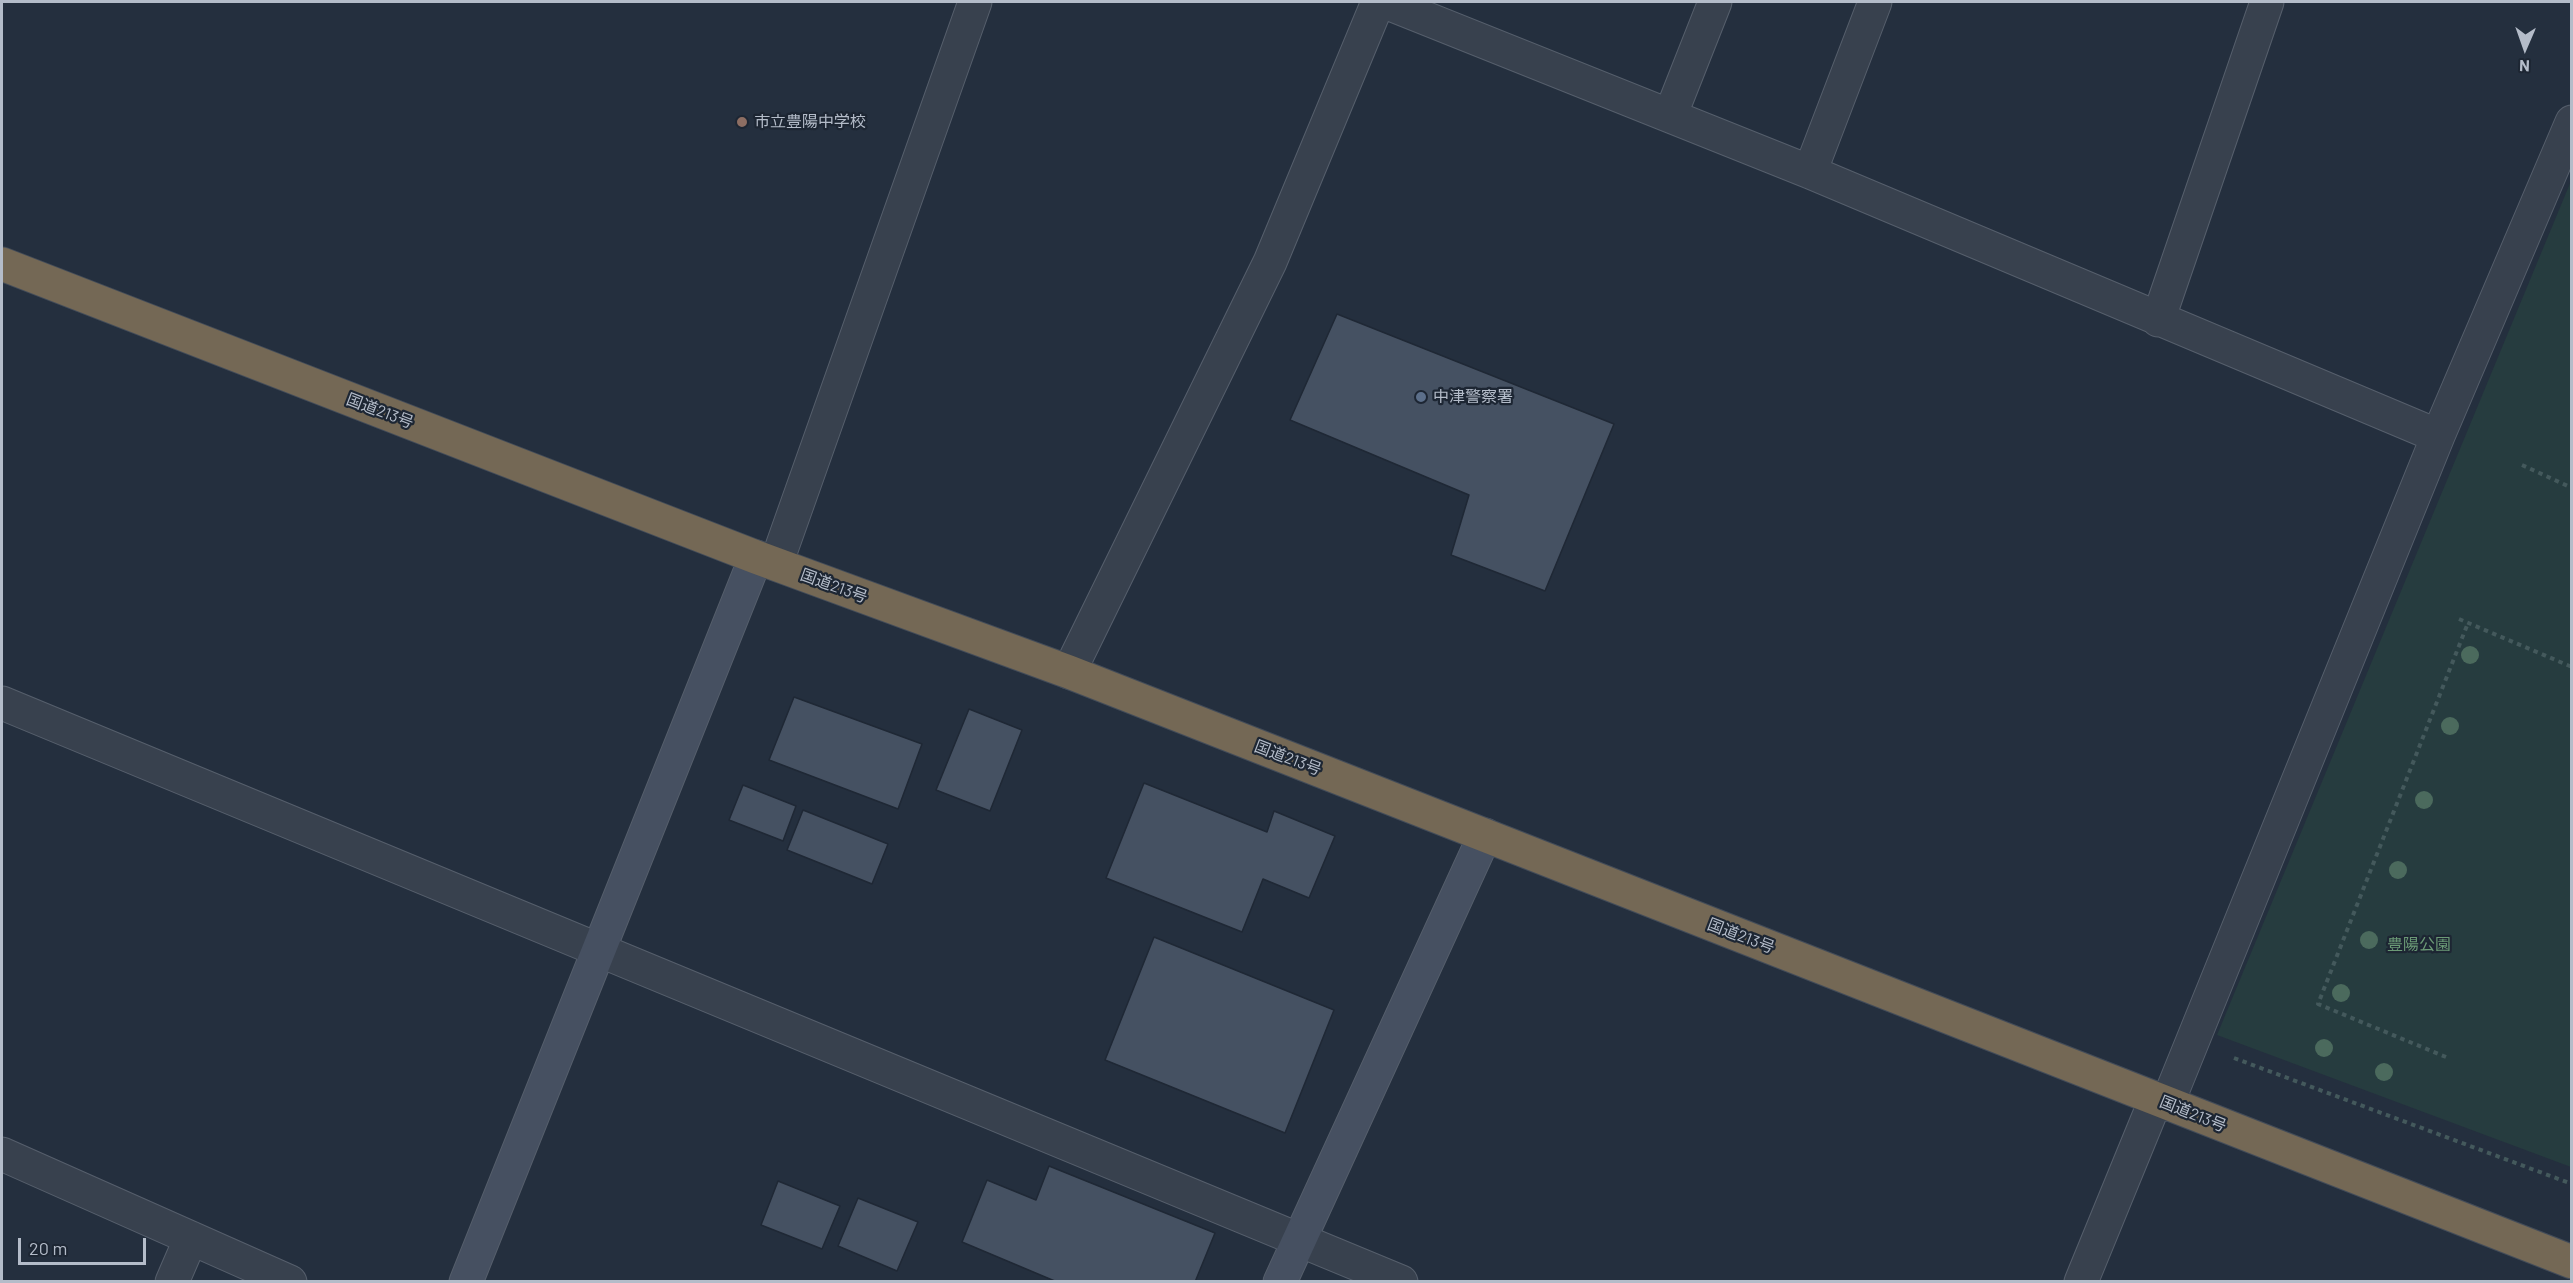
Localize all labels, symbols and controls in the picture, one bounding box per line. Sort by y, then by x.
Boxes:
north arrow [2495,18,2555,78]
text: N [2519,57,2530,76]
place label: 市立豊陽中学校 [754,112,866,132]
marker: 市立豊陽中学校 [735,115,749,129]
place label: 中津警察署 [1433,387,1513,407]
street label: 国道213号 [344,389,416,433]
marker: 中津警察署 [1414,390,1428,404]
street label: 国道213号 [798,565,870,607]
street label: 国道213号 [1252,736,1324,780]
street label: 国道213号 [1705,914,1777,958]
park label: 豊陽公園 [2387,935,2451,955]
street label: 国道213号 [2157,1092,2229,1136]
scale bar [21,1226,148,1264]
text: 20 m [29,1237,67,1259]

